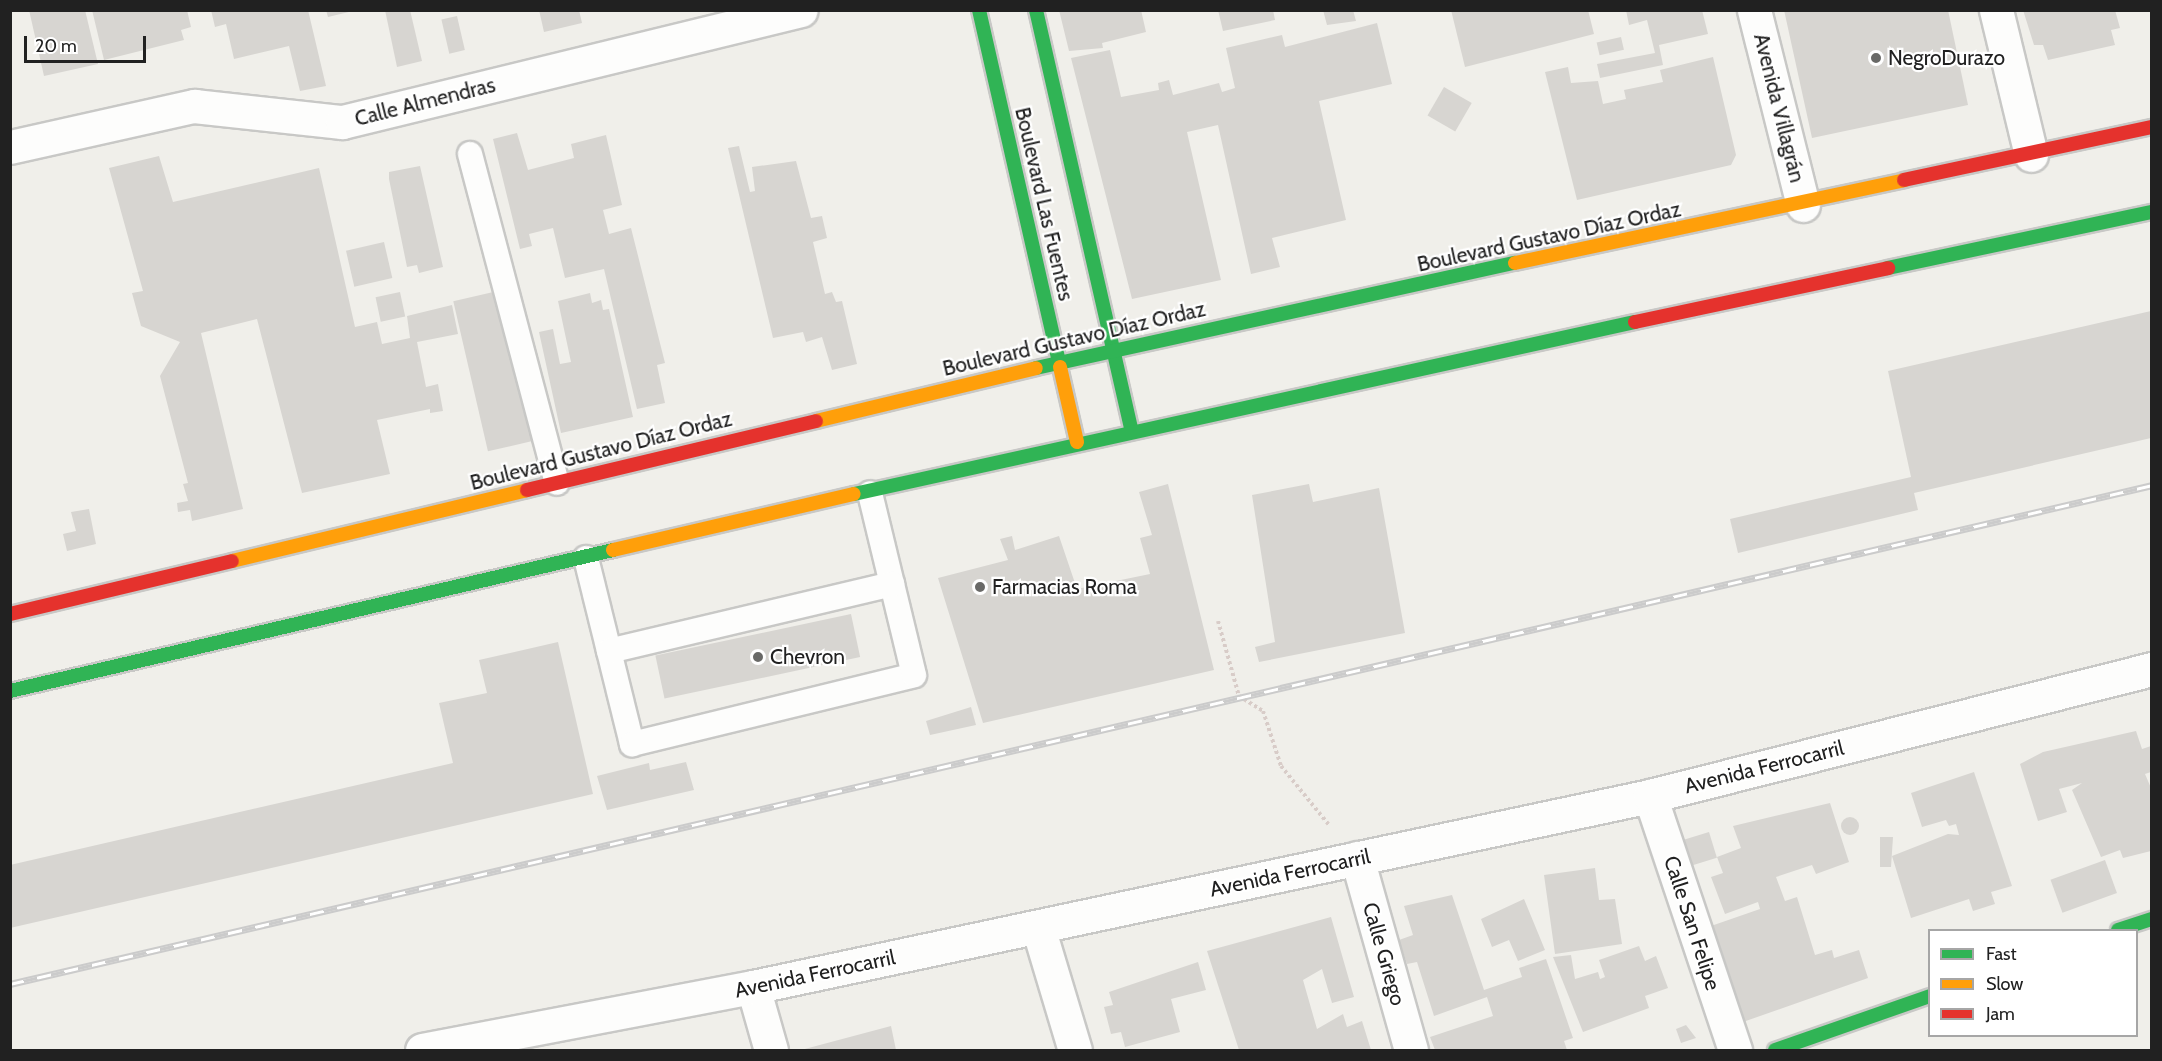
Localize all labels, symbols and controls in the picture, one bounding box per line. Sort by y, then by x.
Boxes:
scale bar [27,24,148,62]
street label: Avenida Villagrán [1748,31,1810,185]
text: 20 m [35,35,77,57]
place label: NegroDurazo [1888,45,2005,71]
marker: NegroDurazo [1869,51,1883,65]
street label: Calle Almendras [352,72,498,132]
street label: Boulevard Las Fuentes [1009,105,1079,303]
street label: Boulevard Gustavo Díaz Ordaz [1415,197,1683,277]
street label: Boulevard Gustavo Díaz Ordaz [940,296,1208,382]
street label: Boulevard Gustavo Díaz Ordaz [468,406,734,496]
place label: Farmacias Roma [992,574,1137,600]
marker: Farmacias Roma [973,580,987,594]
place label: Chevron [770,644,845,670]
marker: Chevron [751,650,765,664]
street label: Avenida Ferrocarril [1682,735,1846,799]
street label: Avenida Ferrocarril [1207,844,1373,902]
street label: Calle San Felipe [1658,853,1726,993]
street label: Calle Griego [1357,900,1411,1008]
legend [1928,929,2138,1037]
text: Fast [1986,943,2017,965]
street label: Avenida Ferrocarril [732,945,898,1003]
text: Slow [1986,973,2023,995]
text: Jam [1986,1003,2015,1025]

